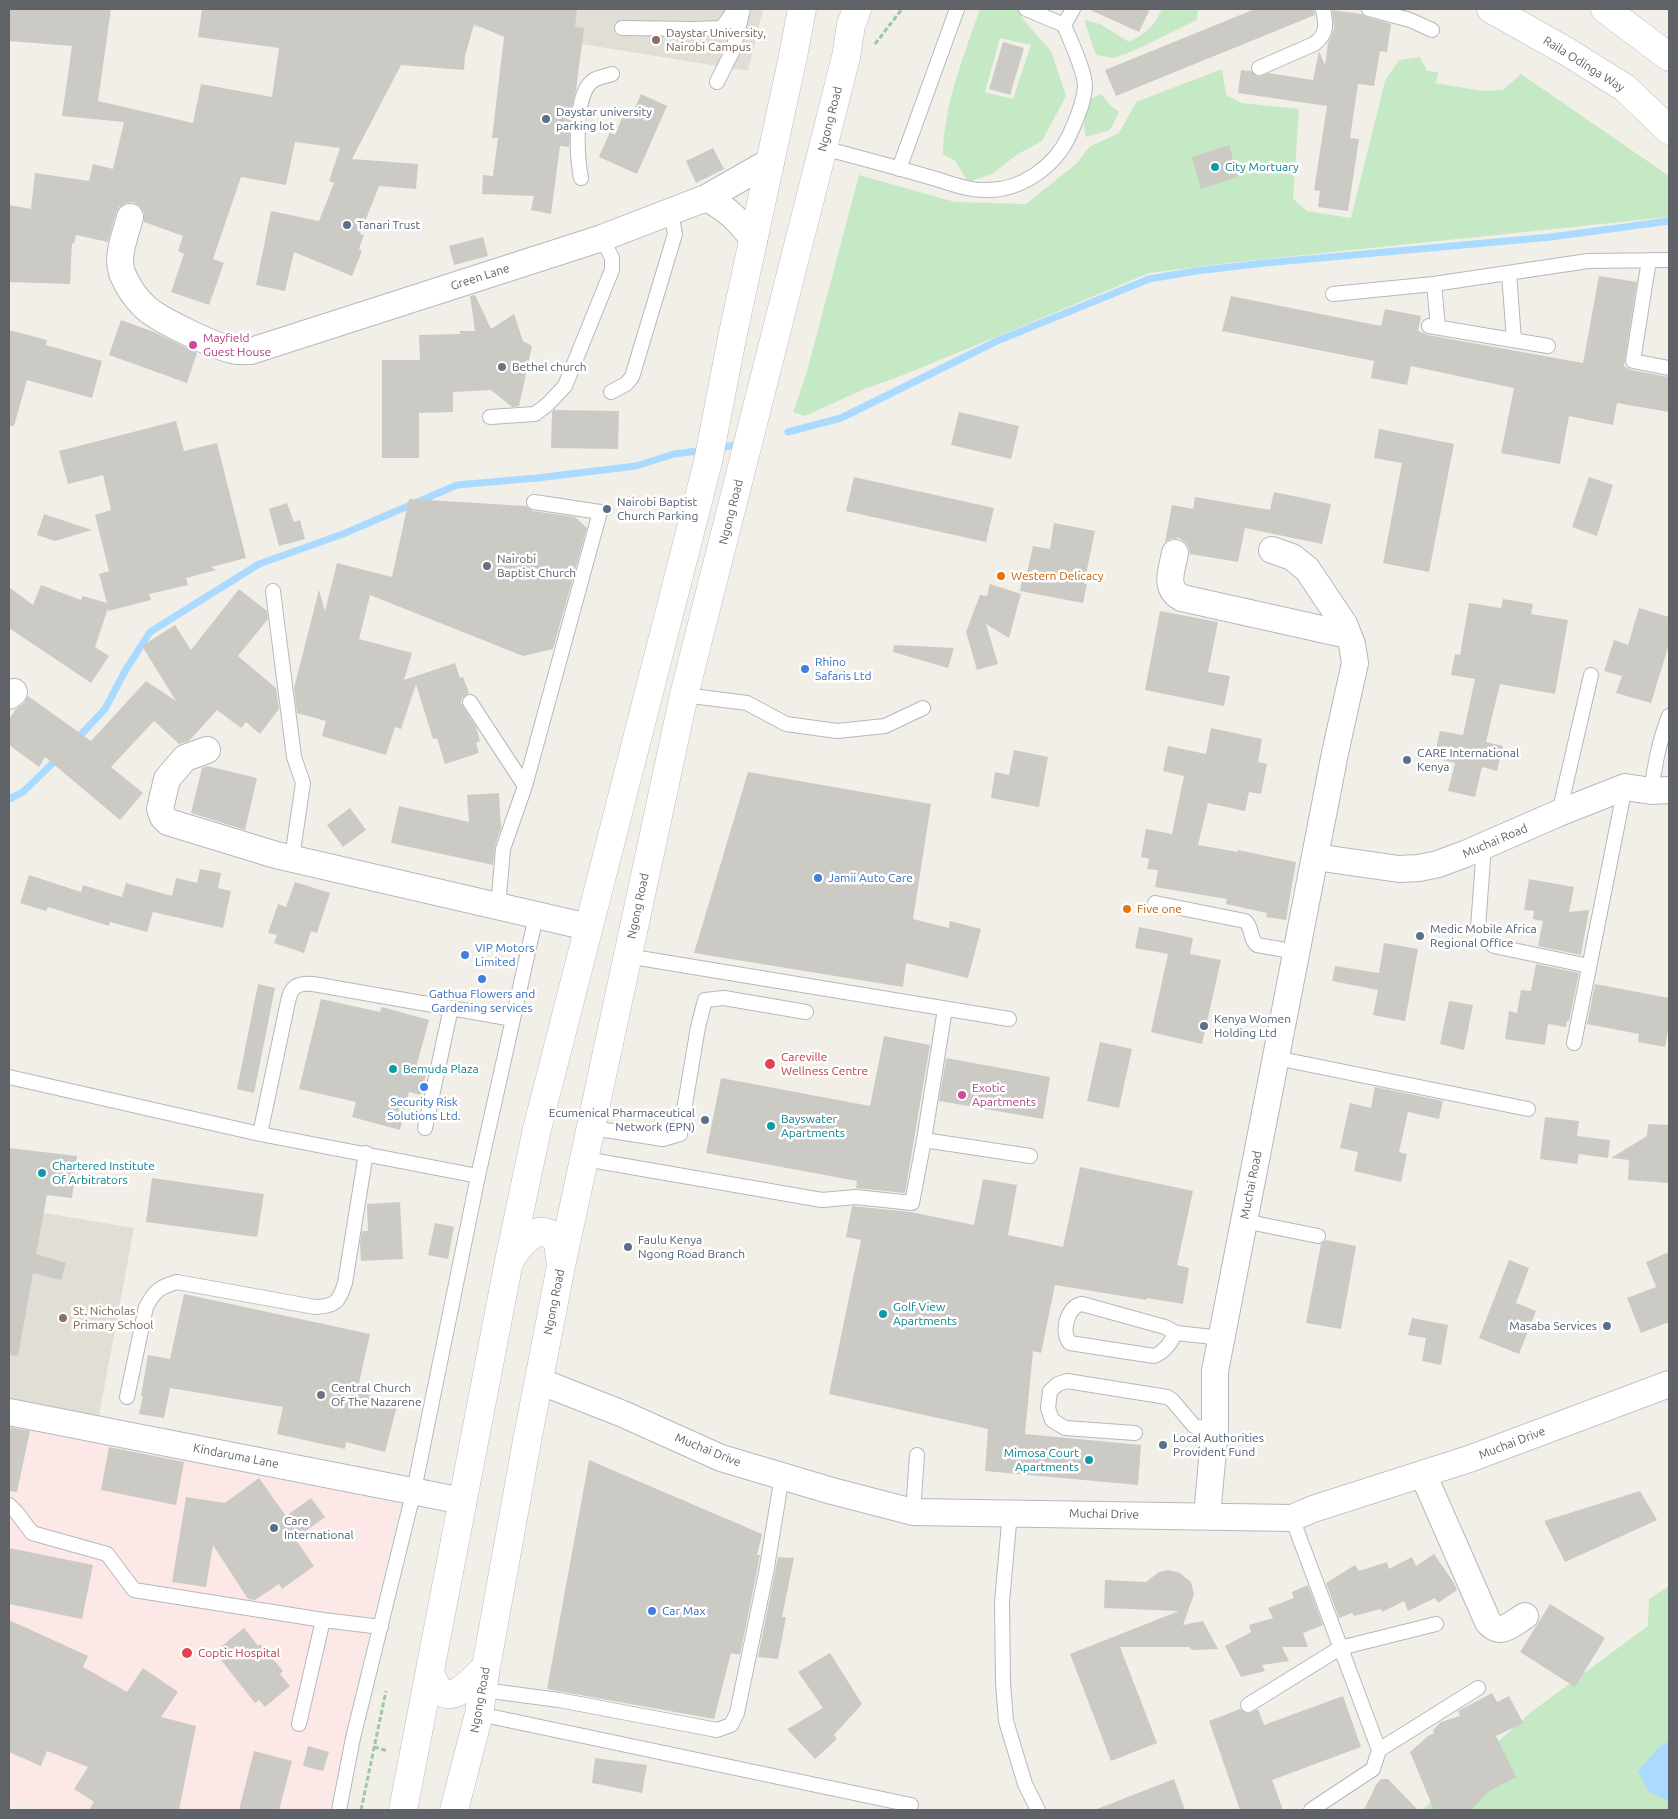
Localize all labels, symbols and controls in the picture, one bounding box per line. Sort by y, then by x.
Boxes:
place label: Daystar University, Nairobi Campus [666,26,766,54]
street label: Raila Odinga Way [1541,33,1627,95]
marker: Daystar University, Nairobi Campus [650,34,662,46]
street label: Ngong Road [815,85,845,153]
place label: Daystar university parking lot [556,105,652,133]
marker: Daystar university parking lot [540,113,552,125]
place label: City Mortuary [1225,160,1299,174]
marker: City Mortuary [1209,161,1221,173]
place label: Tanari Trust [357,218,420,232]
marker: Tanari Trust [341,219,353,231]
street label: Green Lane [449,261,511,293]
place label: Mayfield Guest House [203,331,271,359]
marker: Mayfield Guest House [187,339,199,351]
place label: Bethel church [512,360,587,374]
marker: Bethel church [496,361,508,373]
street label: Ngong Road [716,478,746,546]
place label: Nairobi Baptist Church Parking [617,495,698,523]
marker: Nairobi Baptist Church Parking [601,503,613,515]
place label: Nairobi Baptist Church [497,552,576,580]
marker: Nairobi Baptist Church [481,560,493,572]
place label: Western Delicacy [1011,569,1104,583]
marker: Western Delicacy [995,570,1007,582]
place label: Rhino Safaris Ltd [815,655,871,683]
marker: Rhino Safaris Ltd [799,663,811,675]
place label: CARE International Kenya [1417,746,1519,774]
marker: CARE International Kenya [1401,754,1413,766]
street label: Muchai Road [1460,821,1530,861]
place label: Jamii Auto Care [828,871,913,885]
street label: Ngong Road [624,872,652,940]
marker: Jamii Auto Care [812,872,824,884]
place label: Five one [1137,902,1182,916]
marker: Five one [1121,903,1133,915]
place label: Medic Mobile Africa Regional Office [1430,922,1537,950]
marker: Medic Mobile Africa Regional Office [1414,930,1426,942]
place label: VIP Motors Limited [475,941,535,969]
marker: VIP Motors Limited [459,949,471,961]
marker: Gathua Flowers and Gardening services [476,973,488,985]
place label: Gathua Flowers and Gardening services [429,987,535,1015]
place label: Kenya Women Holding Ltd [1214,1012,1291,1040]
marker: Kenya Women Holding Ltd [1198,1020,1210,1032]
place label: Careville Wellness Centre [781,1050,868,1078]
marker: Careville Wellness Centre [763,1057,777,1071]
place label: Bemuda Plaza [403,1062,479,1076]
marker: Bemuda Plaza [387,1063,399,1075]
marker: Security Risk Solutions Ltd. [418,1081,430,1093]
place label: Exotic Apartments [972,1081,1036,1109]
marker: Exotic Apartments [956,1089,968,1101]
place label: Security Risk Solutions Ltd. [387,1095,461,1123]
place label: Ecumenical Pharmaceutical Network (EPN) [549,1106,695,1134]
place label: Bayswater Apartments [781,1112,845,1140]
marker: Ecumenical Pharmaceutical Network (EPN) [699,1114,711,1126]
marker: Bayswater Apartments [765,1120,777,1132]
street label: Muchai Road [1237,1150,1265,1220]
place label: Chartered Institute Of Arbitrators [52,1159,155,1187]
marker: Chartered Institute Of Arbitrators [36,1167,48,1179]
place label: Faulu Kenya Ngong Road Branch [638,1233,745,1261]
marker: Faulu Kenya Ngong Road Branch [622,1241,634,1253]
street label: Ngong Road [541,1268,567,1336]
place label: Golf View Apartments [893,1300,957,1328]
place label: St. Nicholas Primary School [73,1304,153,1332]
marker: Golf View Apartments [877,1308,889,1320]
marker: St. Nicholas Primary School [57,1312,69,1324]
place label: Masaba Services [1509,1319,1597,1333]
marker: Masaba Services [1601,1320,1613,1332]
place label: Central Church Of The Nazarene [331,1381,422,1409]
marker: Central Church Of The Nazarene [315,1389,327,1401]
street label: Muchai Drive [1477,1424,1547,1462]
street label: Muchai Drive [673,1430,743,1470]
place label: Local Authorities Provident Fund [1173,1431,1264,1459]
marker: Local Authorities Provident Fund [1157,1439,1169,1451]
street label: Kindaruma Lane [192,1441,280,1471]
place label: Mimosa Court Apartments [1004,1446,1079,1474]
marker: Mimosa Court Apartments [1083,1454,1095,1466]
street label: Muchai Drive [1069,1506,1139,1522]
place label: Care International [284,1514,354,1542]
marker: Care International [268,1522,280,1534]
place label: Car Max [662,1604,705,1618]
marker: Car Max [646,1605,658,1617]
marker: Coptic Hospital [180,1646,194,1660]
place label: Coptic Hospital [198,1646,280,1660]
street label: Ngong Road [467,1666,493,1734]

